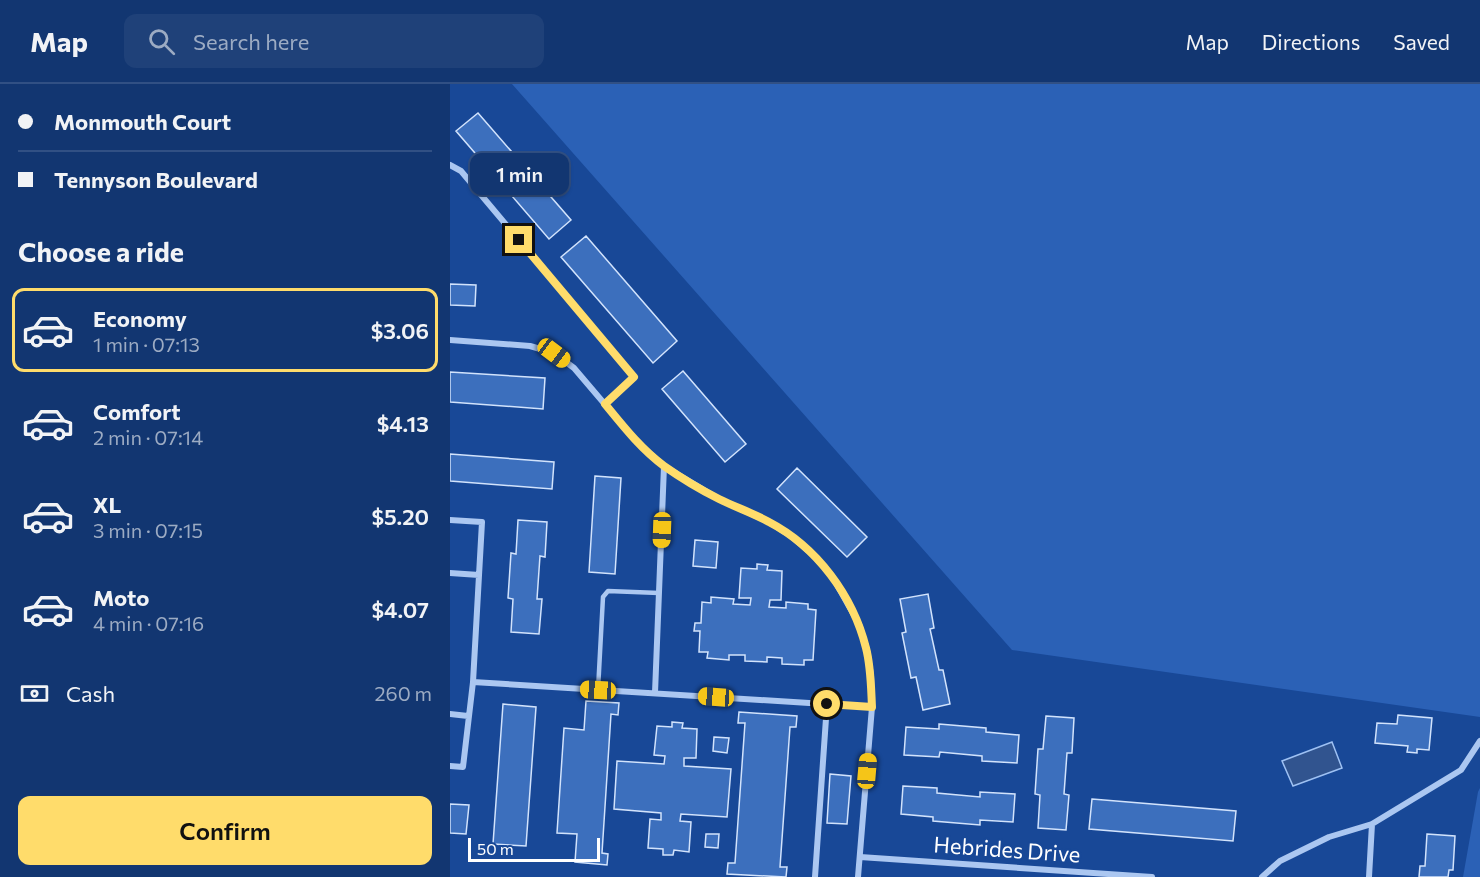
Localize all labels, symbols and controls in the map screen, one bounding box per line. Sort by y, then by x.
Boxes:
search box [124,14,544,68]
text: Map [30,24,88,58]
icon: search [145,25,178,58]
text: Search here [193,28,309,55]
text: Map [1186,29,1229,54]
text: Directions [1262,29,1360,54]
text: Saved [1393,29,1450,54]
text: Monmouth Court [54,108,231,135]
callout: 1 min [470,153,568,195]
text: 1 min [496,162,543,186]
text: Tennyson Boulevard [54,166,258,193]
route end [505,226,532,253]
text: Choose a ride [18,235,184,268]
icon: car [21,303,75,357]
text: Economy [93,305,187,332]
text: $3.06 [371,317,429,344]
text: 1 min · 07:13 [93,332,200,356]
car [534,335,574,371]
icon: car [21,396,75,450]
text: Comfort [93,398,181,425]
text: $4.13 [377,410,429,437]
text: 2 min · 07:14 [93,425,203,449]
icon: car [21,489,75,543]
text: XL [93,491,121,518]
text: $5.20 [372,503,429,530]
car [652,512,672,548]
text: 3 min · 07:15 [93,518,203,542]
icon: car [21,582,75,636]
text: Moto [93,584,149,611]
text: $4.07 [372,596,429,623]
text: 4 min · 07:16 [93,611,204,635]
icon: cash [18,677,51,710]
text: Cash [66,680,115,707]
car [580,680,616,700]
text: 260 m [374,681,432,705]
car [697,687,735,707]
route start [813,690,840,717]
car [856,752,878,790]
button: Confirm [18,796,432,865]
street label: Hebrides Drive [933,830,1081,868]
scale bar [468,835,600,862]
text: 50 m [477,839,514,858]

